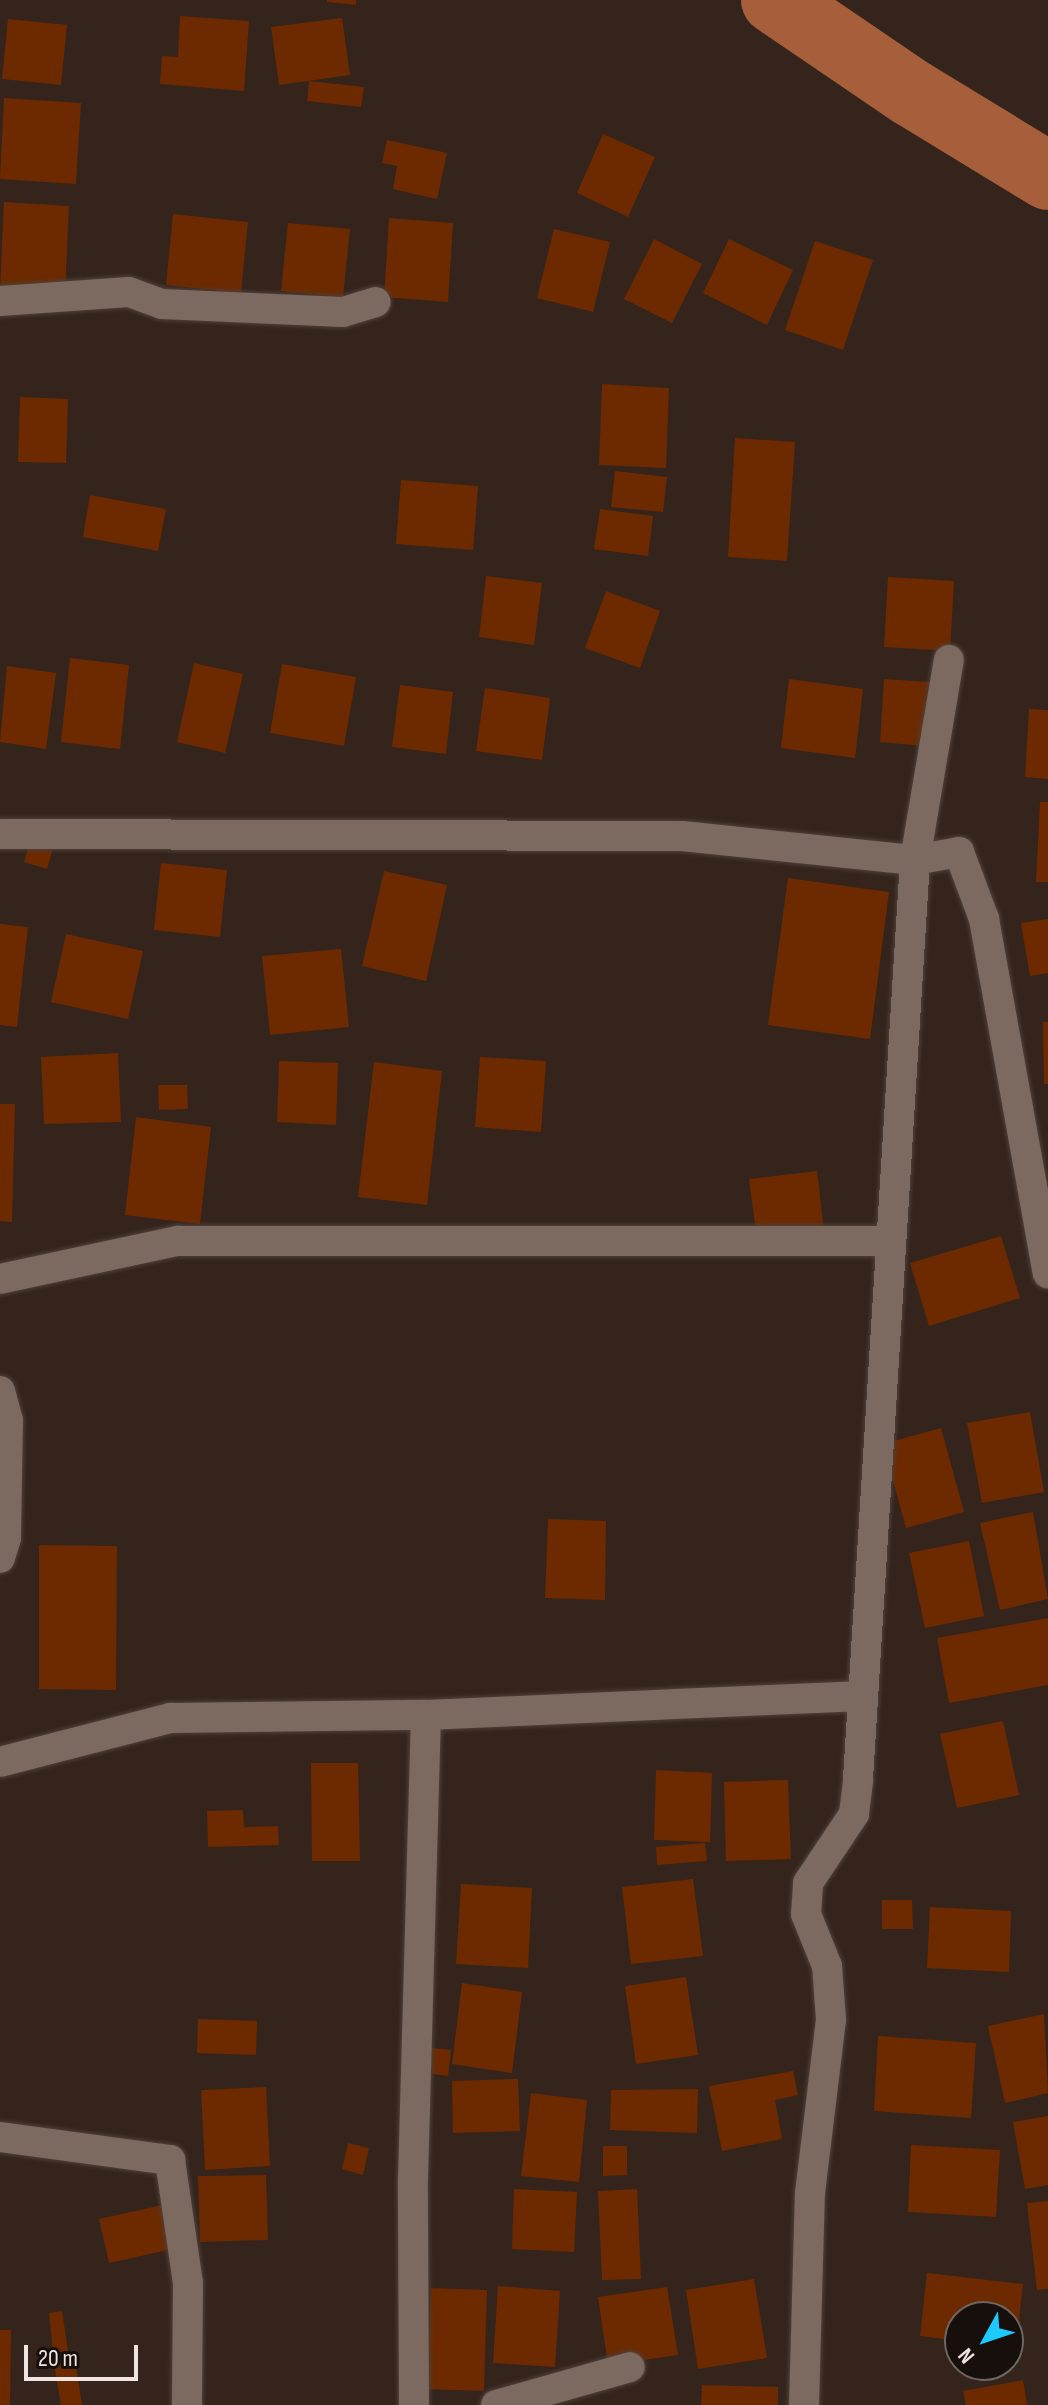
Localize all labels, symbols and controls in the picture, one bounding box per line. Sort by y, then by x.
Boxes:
north arrow [944,2301,1024,2381]
scale bar [28,2329,142,2379]
text: N [953,2342,981,2369]
text: 20 m [38,2344,78,2373]

